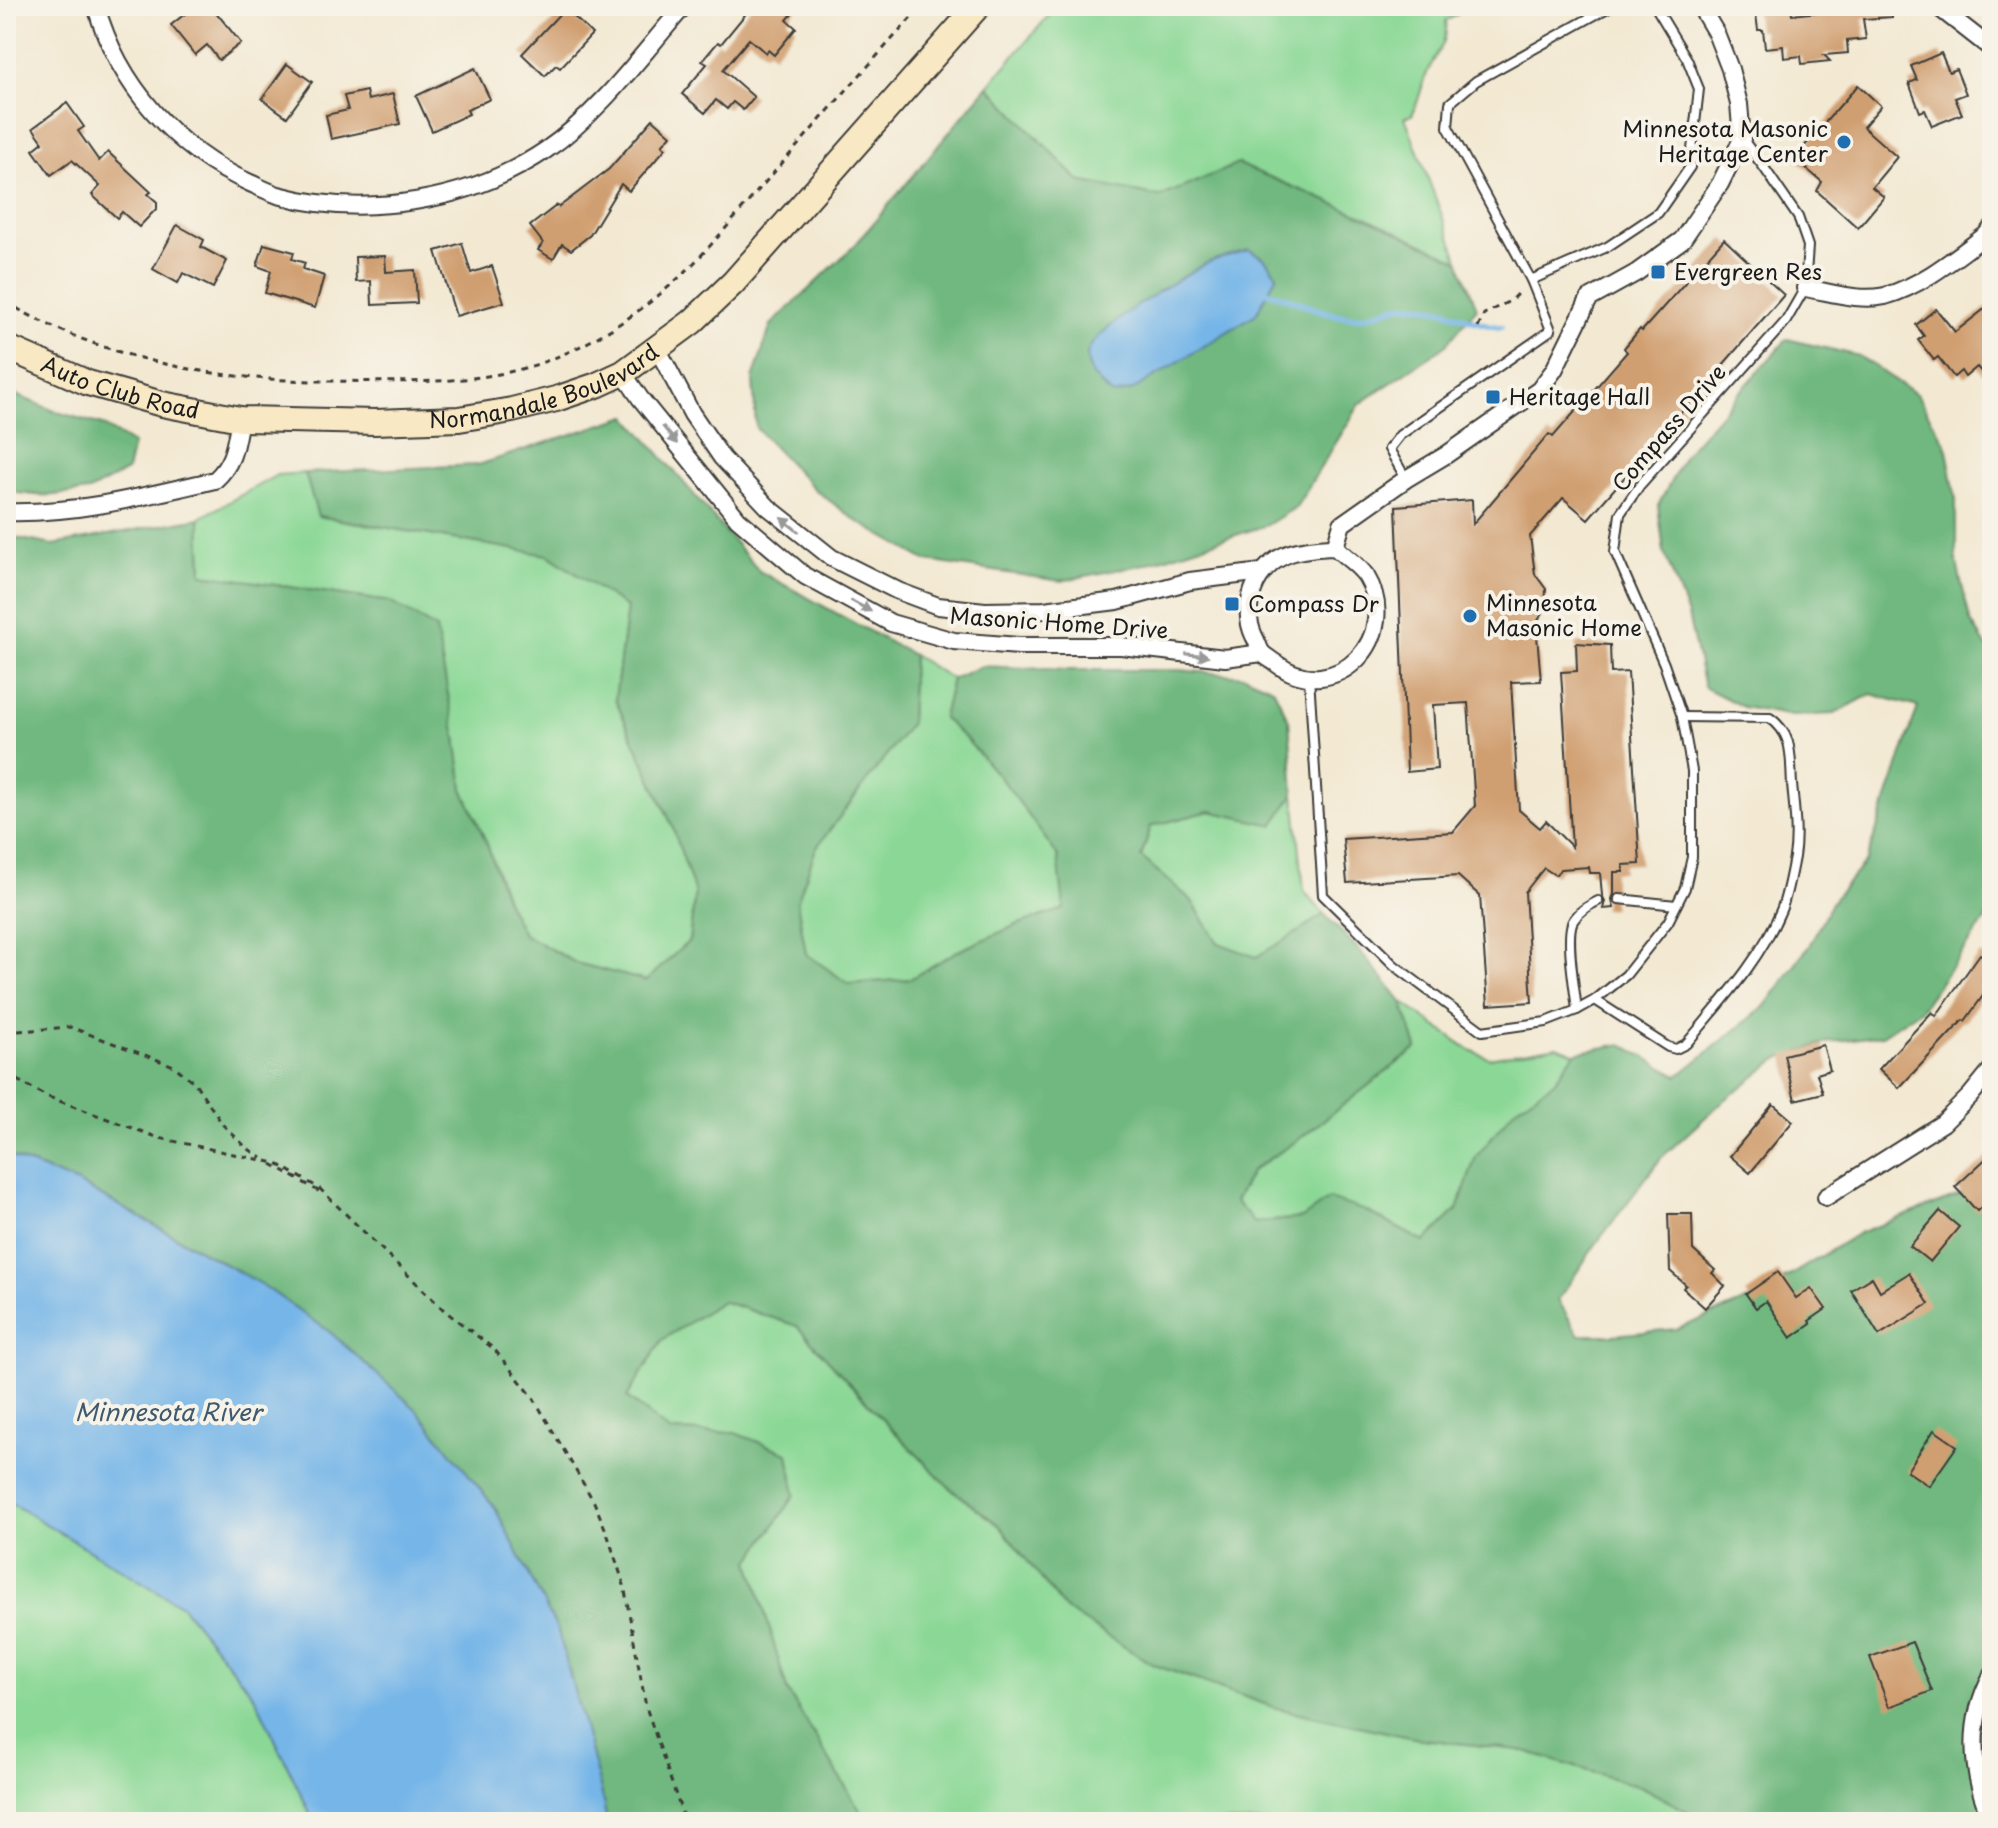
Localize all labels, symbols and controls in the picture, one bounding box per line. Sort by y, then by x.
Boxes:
place label: Minnesota Masonic Heritage Center [1622,111,1829,169]
marker: Minnesota Masonic Heritage Center [1835,133,1853,151]
place label: Evergreen Res [1674,254,1822,287]
marker: Evergreen Res [1649,263,1667,281]
street label: Normandale Boulevard [429,334,665,435]
street label: Auto Club Road [36,347,202,426]
street label: Compass Drive [1603,356,1733,498]
place label: Heritage Hall [1509,379,1650,412]
marker: Heritage Hall [1484,388,1502,406]
one-way arrow [661,425,677,445]
one-way arrow [780,517,800,534]
place label: Minnesota Masonic Home [1486,585,1642,643]
place label: Compass Dr [1248,586,1379,619]
marker: Compass Dr [1223,595,1241,613]
street label: Masonic Home Drive [949,597,1169,646]
one-way arrow [850,599,872,613]
marker: Minnesota Masonic Home [1461,607,1479,625]
one-way arrow [1185,649,1210,662]
water label: Minnesota River [75,1393,264,1429]

